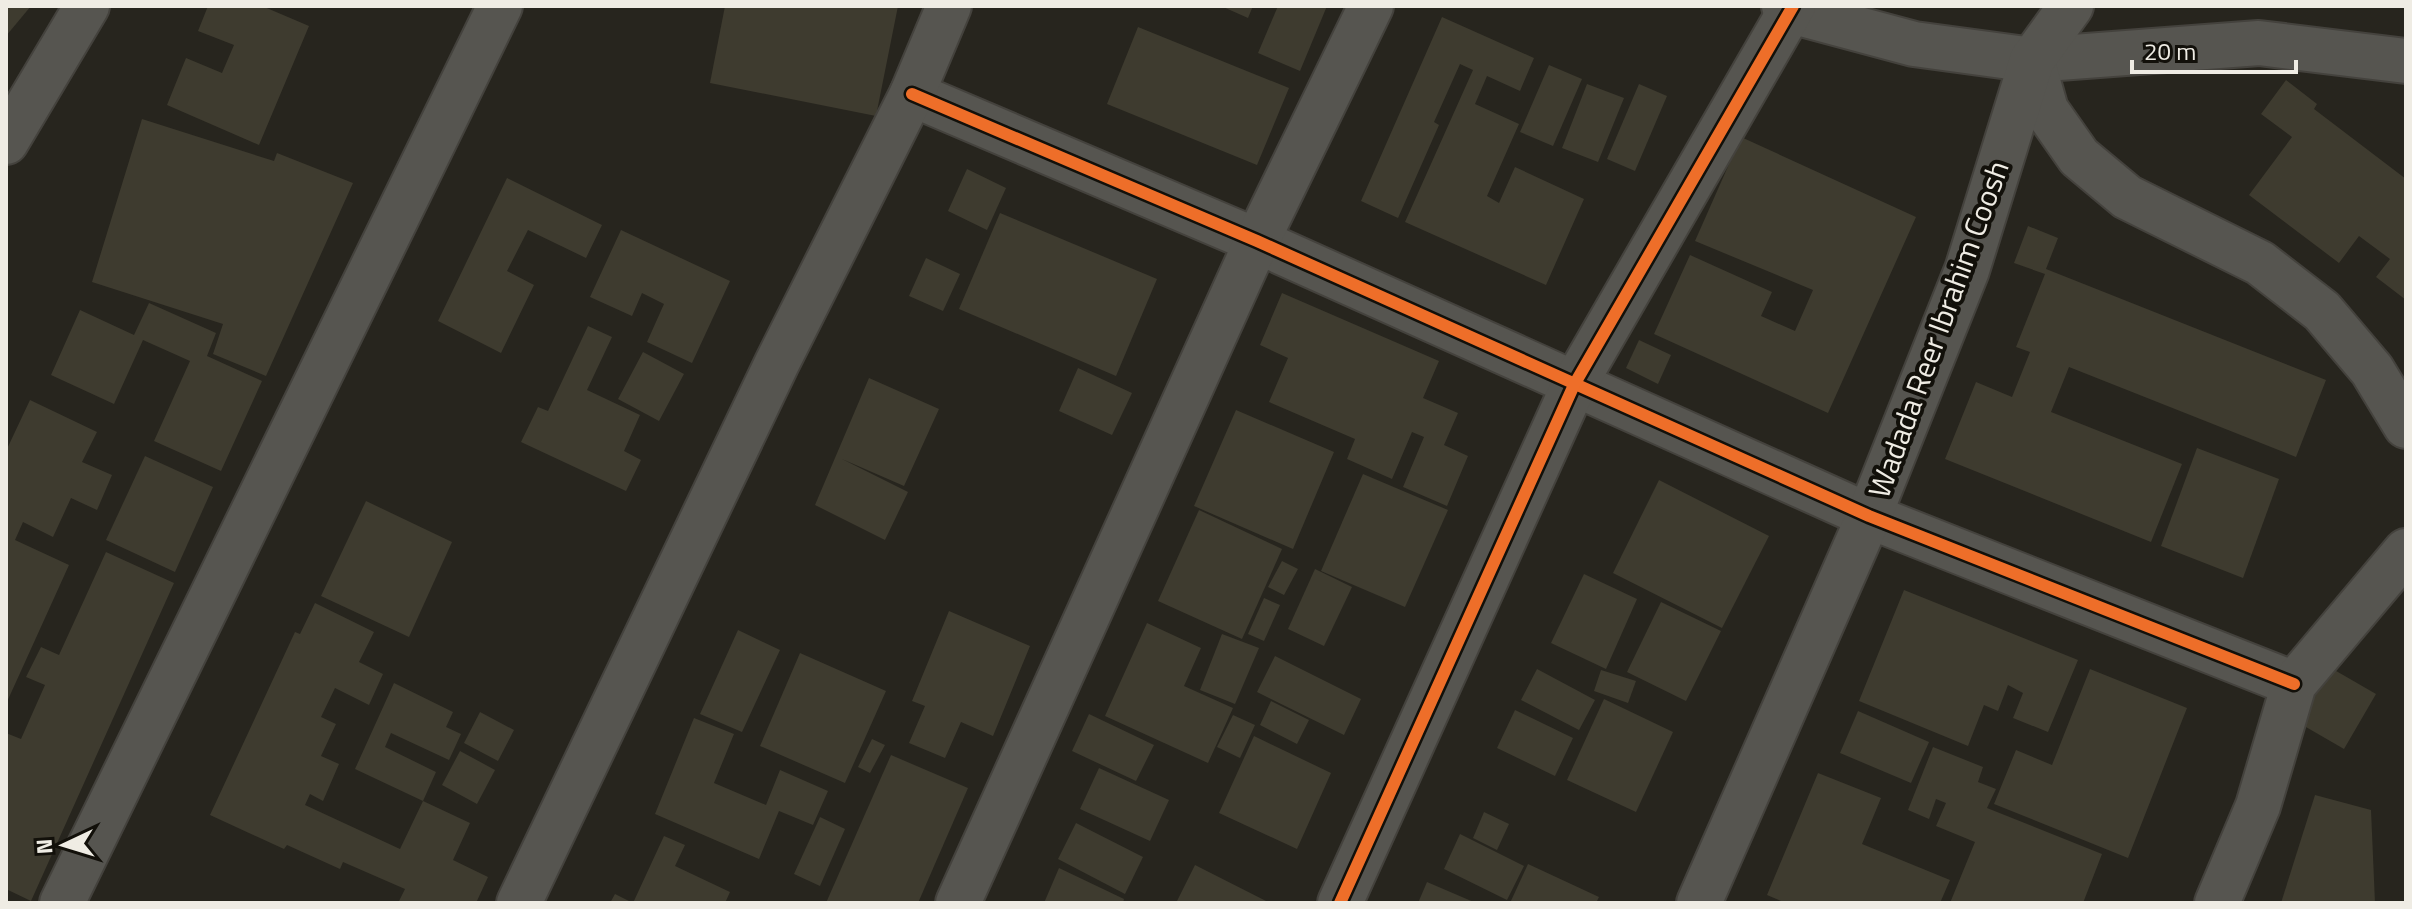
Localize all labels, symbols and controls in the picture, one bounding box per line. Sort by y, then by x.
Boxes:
scale bar [2132,24,2296,74]
text: 20 m [2144,33,2196,69]
street label: Wadada Reer Ibrahim Coosh [1856,154,2020,504]
north arrow [24,805,104,885]
text: N [27,838,62,855]

